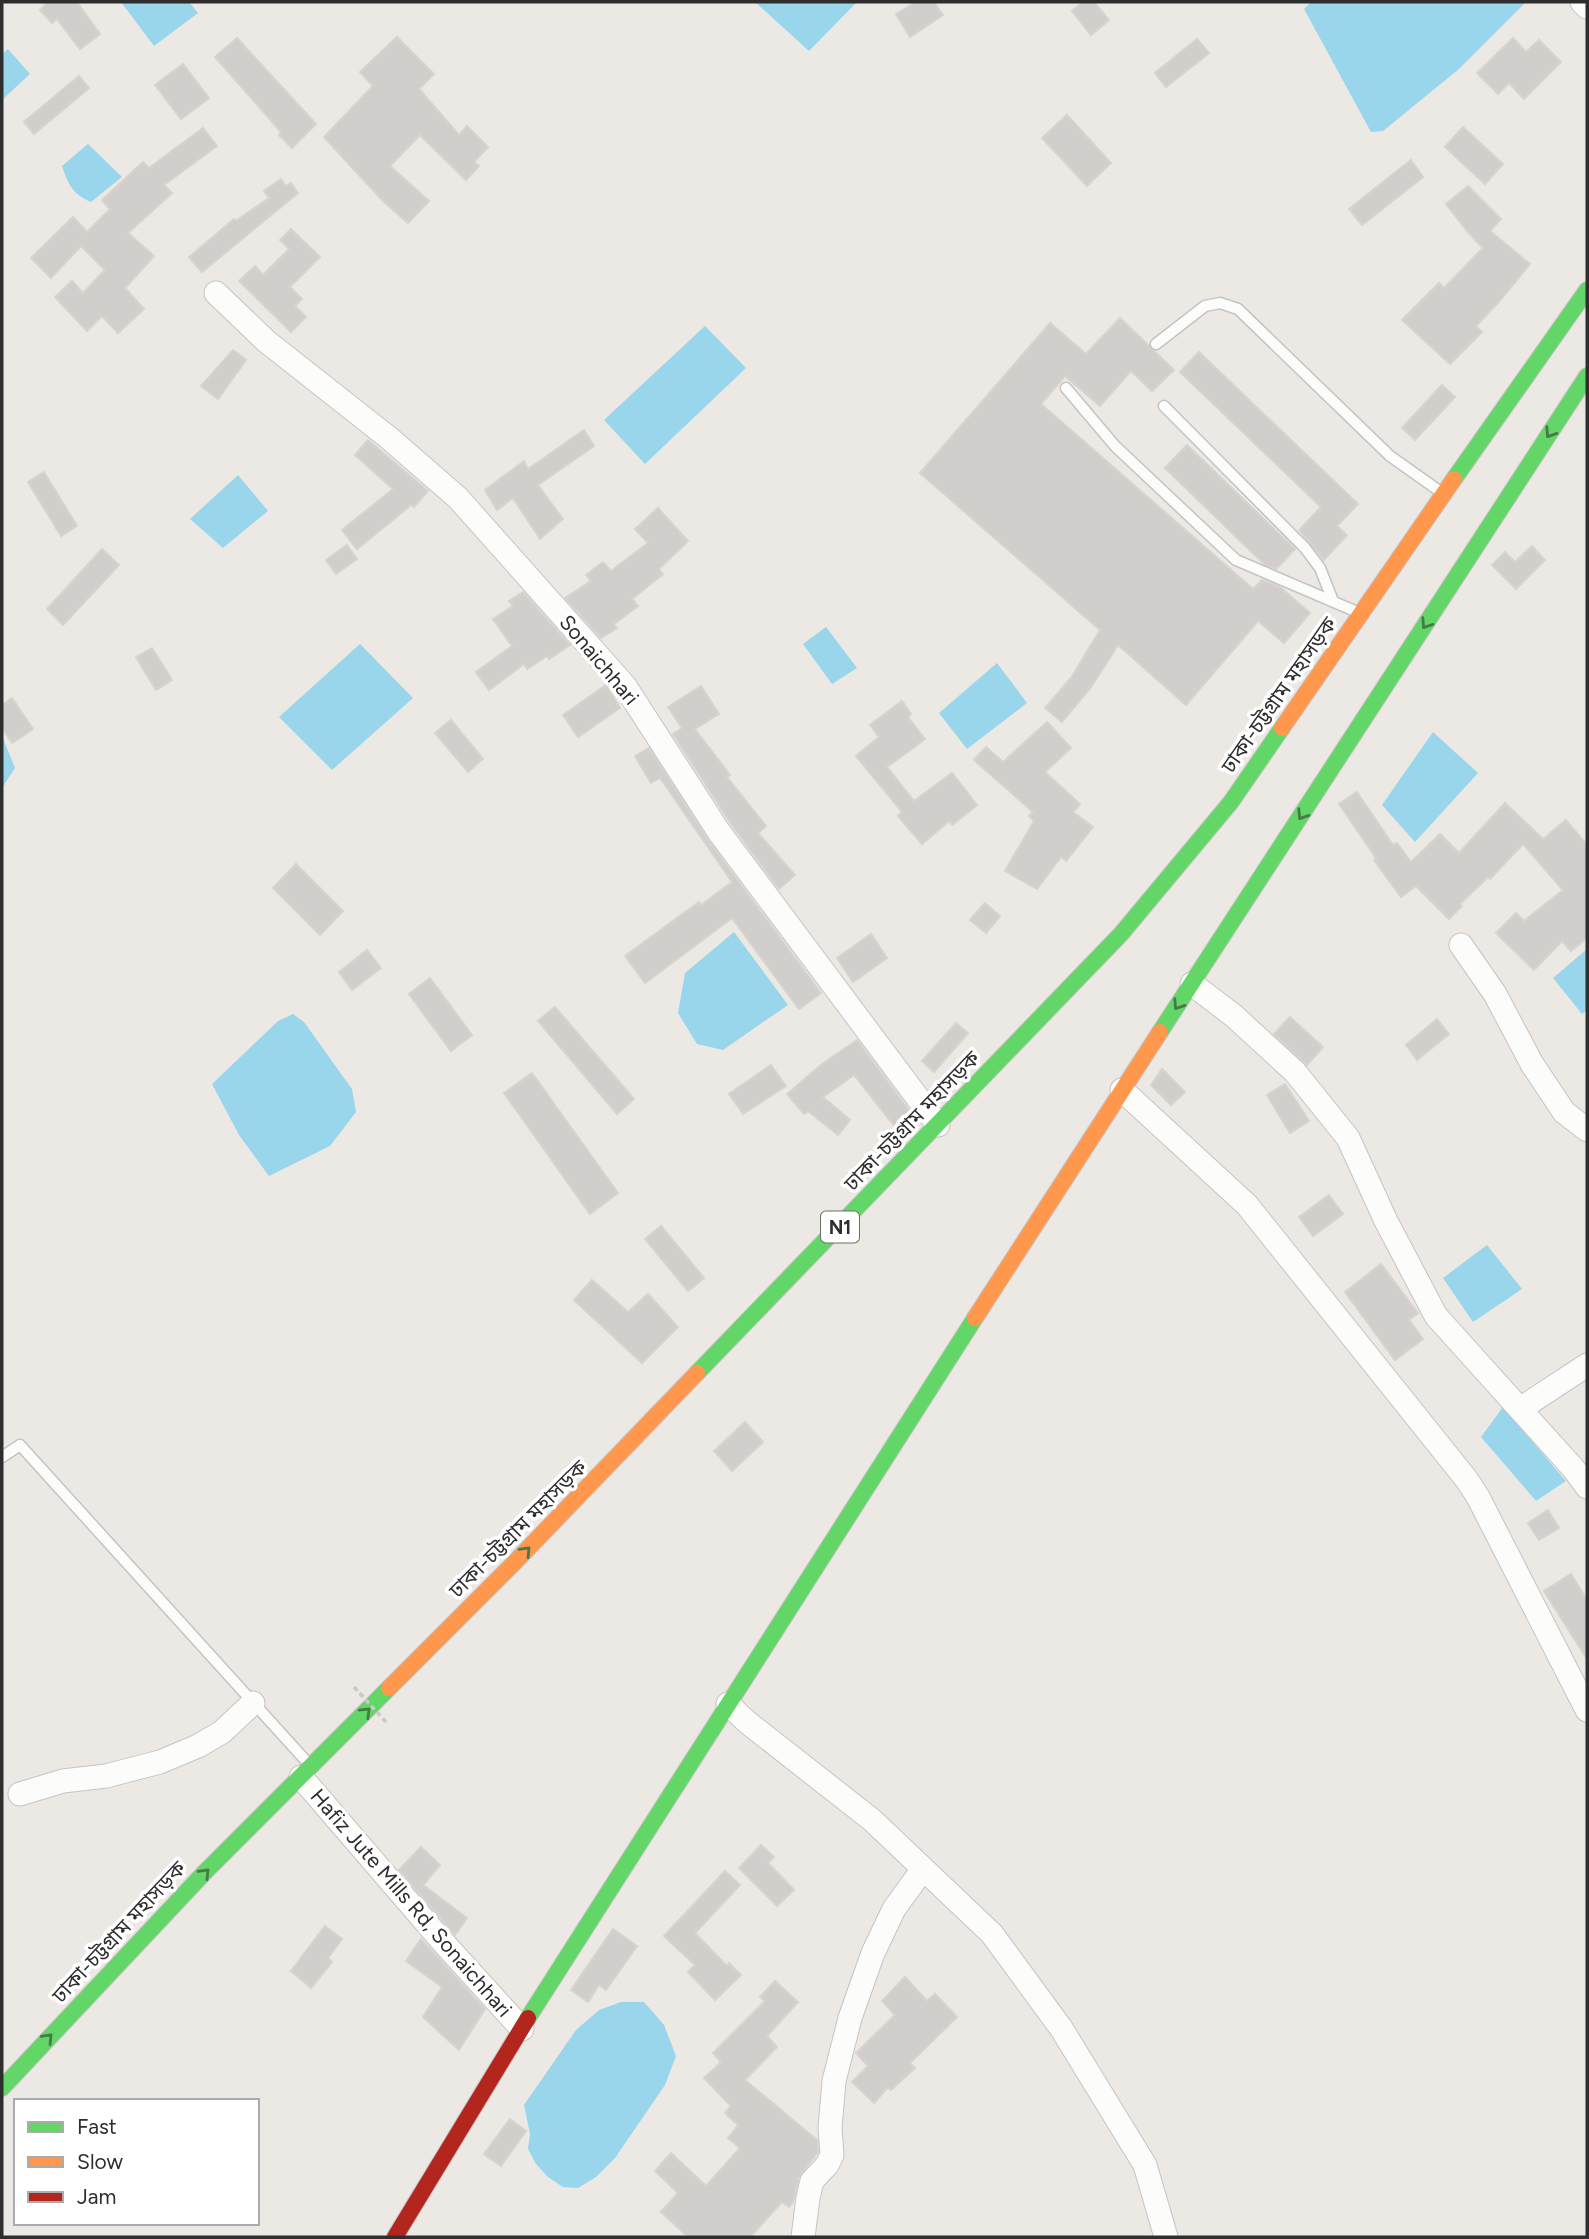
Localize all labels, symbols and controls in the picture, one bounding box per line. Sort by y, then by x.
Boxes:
one-way arrow [1545,426,1558,439]
street label: Sonaichhari [554,610,644,710]
street label: ঢাকা-চট্টগ্রাম মহাসড়ক [1215,611,1342,778]
one-way arrow [1422,616,1434,629]
one-way arrow [1298,807,1310,820]
one-way arrow [1173,998,1186,1011]
street label: ঢাকা-চট্টগ্রাম মহাসড়ক [838,1045,985,1196]
road number: N1 [821,1212,859,1242]
street label: ঢাকা-চট্টগ্রাম মহাসড়ক [443,1454,592,1603]
one-way arrow [518,1546,531,1559]
one-way arrow [357,1707,370,1720]
street label: Hafiz Jute Mills Rd, Sonaichhari [306,1784,517,2022]
street label: ঢাকা-চট্টগ্রাম মহাসড়ক [46,1855,191,2008]
one-way arrow [196,1868,209,1881]
one-way arrow [40,2033,52,2046]
legend [14,2099,259,2225]
text: Fast [77,2114,117,2139]
text: Slow [77,2149,123,2174]
text: Jam [77,2184,116,2209]

